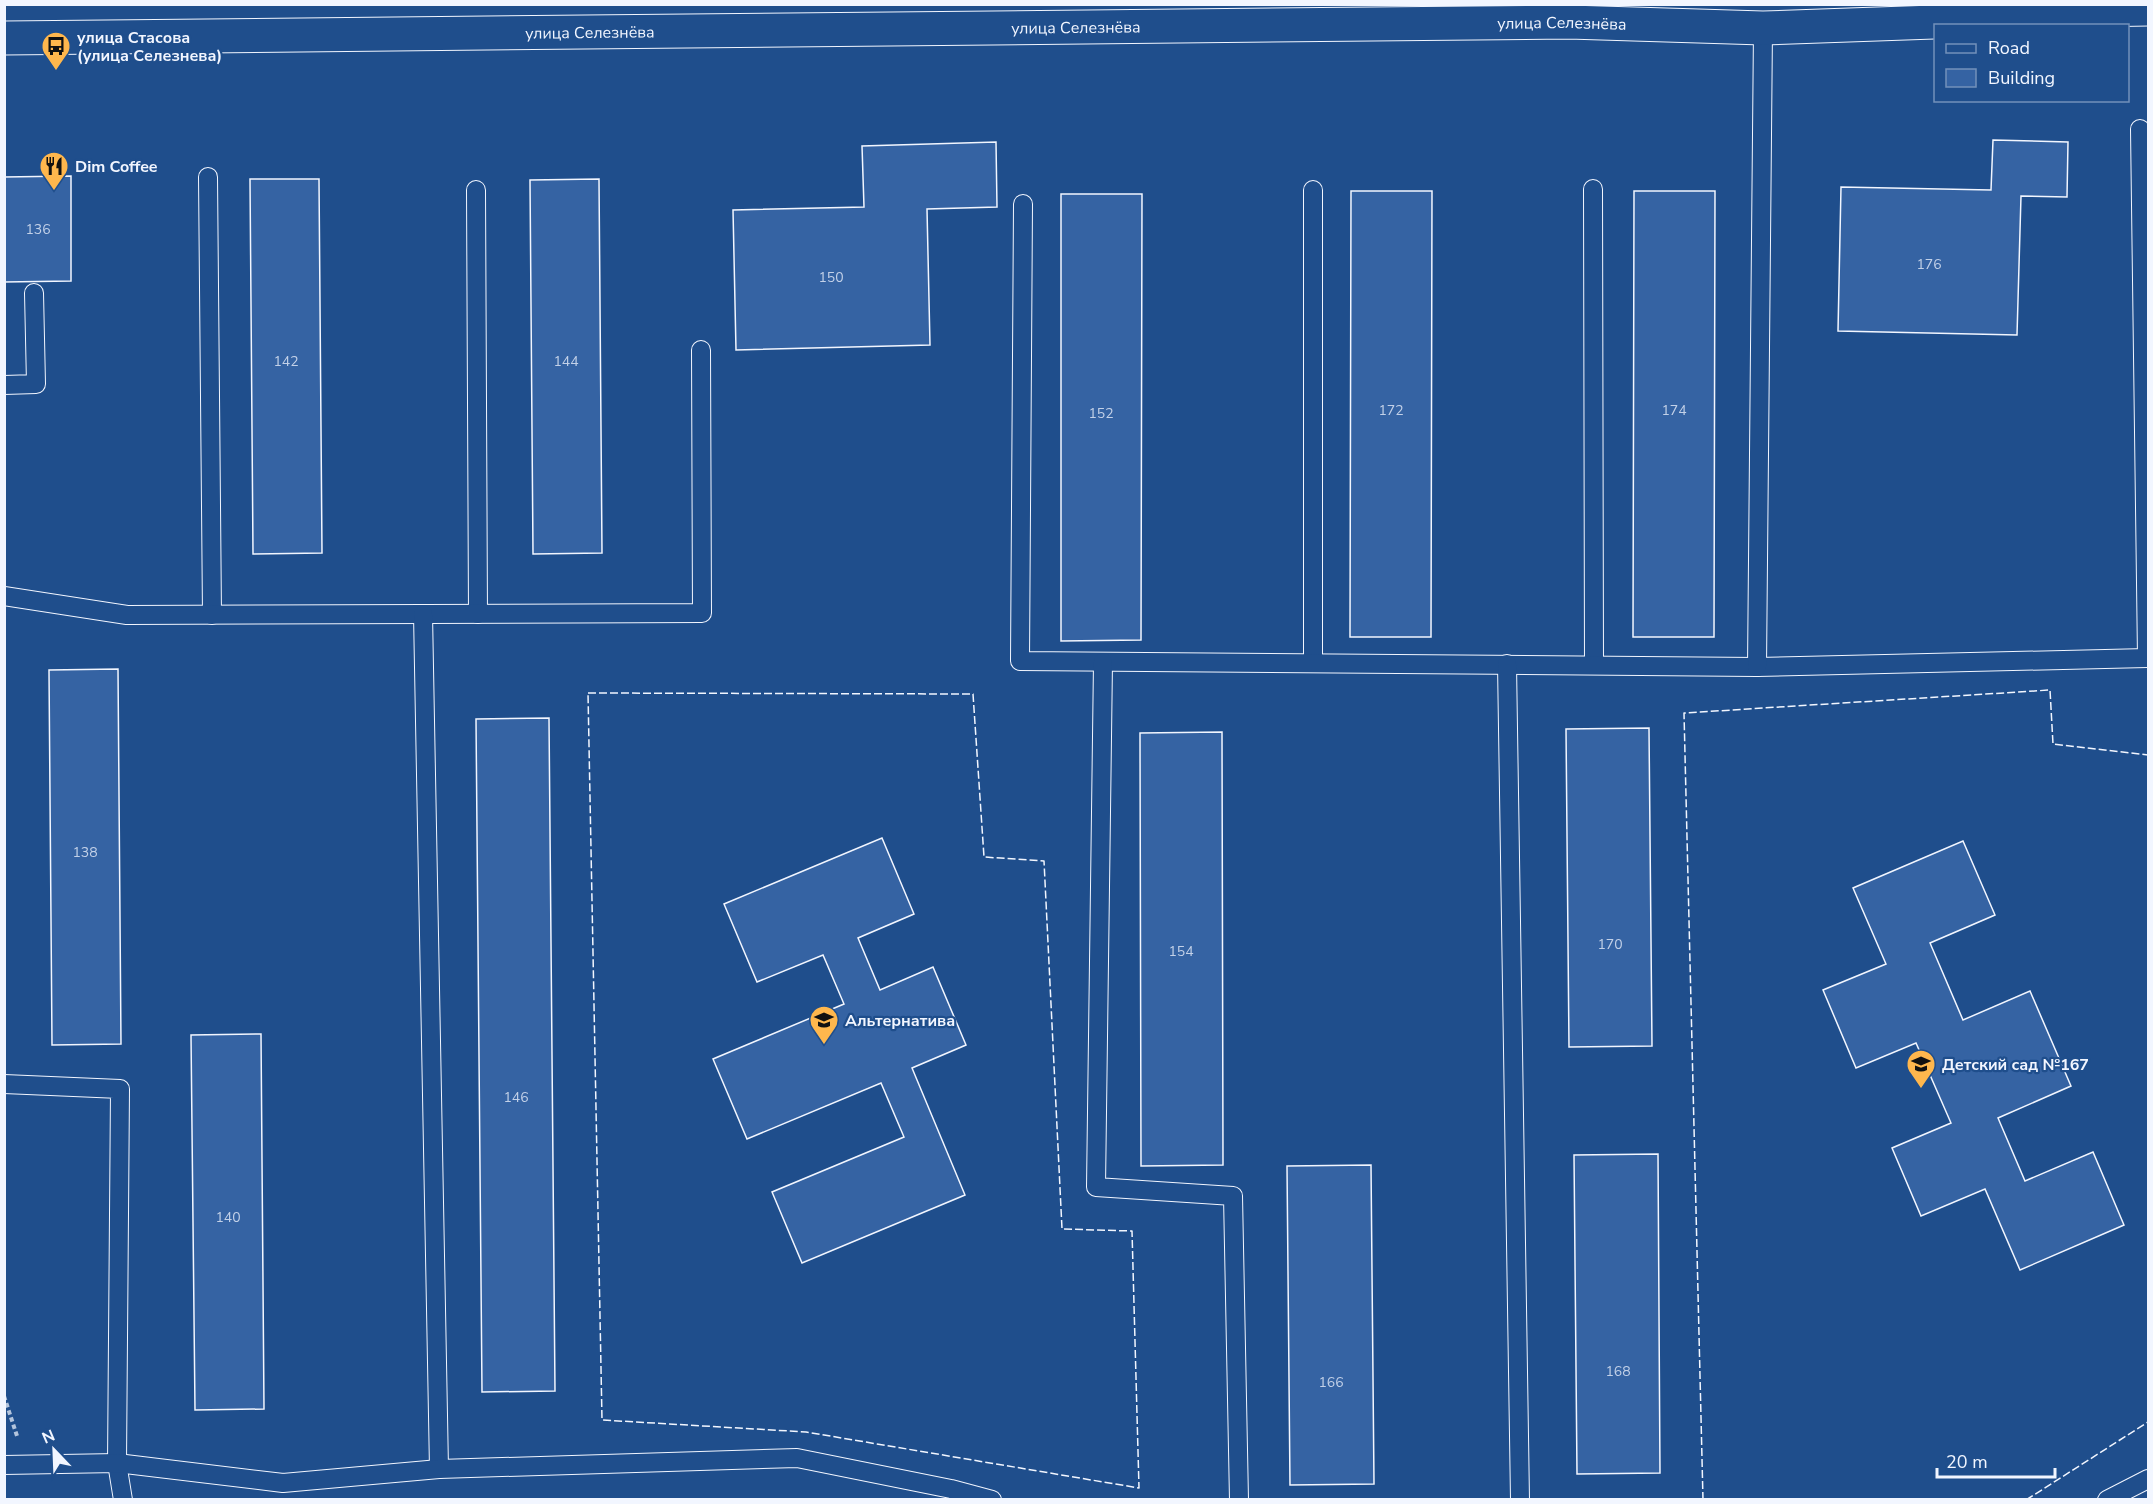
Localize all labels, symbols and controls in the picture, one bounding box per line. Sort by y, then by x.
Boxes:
street label: улица Селезнёва [1497,12,1627,36]
street label: улица Селезнёва [1011,16,1141,40]
street label: улица Селезнёва [525,21,655,45]
legend [1934,24,2129,102]
place label: улица Стасова (улица Селезнева) [77,27,222,67]
bus stop icon: улица Стасова (улица Селезнева) [40,30,72,72]
text: Road [1988,36,2030,60]
text: Building [1988,66,2055,90]
restaurant icon: Dim Coffee [38,150,70,192]
place label: Dim Coffee [75,156,158,178]
house number: 136 [25,220,51,239]
house number: 176 [1916,255,1942,274]
house number: 150 [818,268,844,287]
house number: 142 [273,352,299,371]
house number: 144 [553,352,579,371]
house number: 172 [1378,401,1404,420]
house number: 174 [1661,401,1687,420]
house number: 152 [1088,404,1114,423]
house number: 138 [72,843,98,862]
house number: 170 [1597,935,1623,954]
house number: 154 [1168,942,1194,961]
school or university icon: Альтернатива [808,1004,840,1046]
place label: Альтернатива [845,1010,955,1032]
school or university icon: Детский сад №167 [1905,1048,1937,1090]
place label: Детский сад №167 [1942,1054,2089,1076]
house number: 146 [503,1088,529,1107]
house number: 140 [215,1208,241,1227]
house number: 168 [1605,1362,1631,1381]
house number: 166 [1318,1373,1344,1392]
north arrow [24,1420,84,1480]
text: N [39,1425,58,1450]
scale bar [1937,1441,2056,1479]
text: 20 m [1946,1450,1988,1474]

